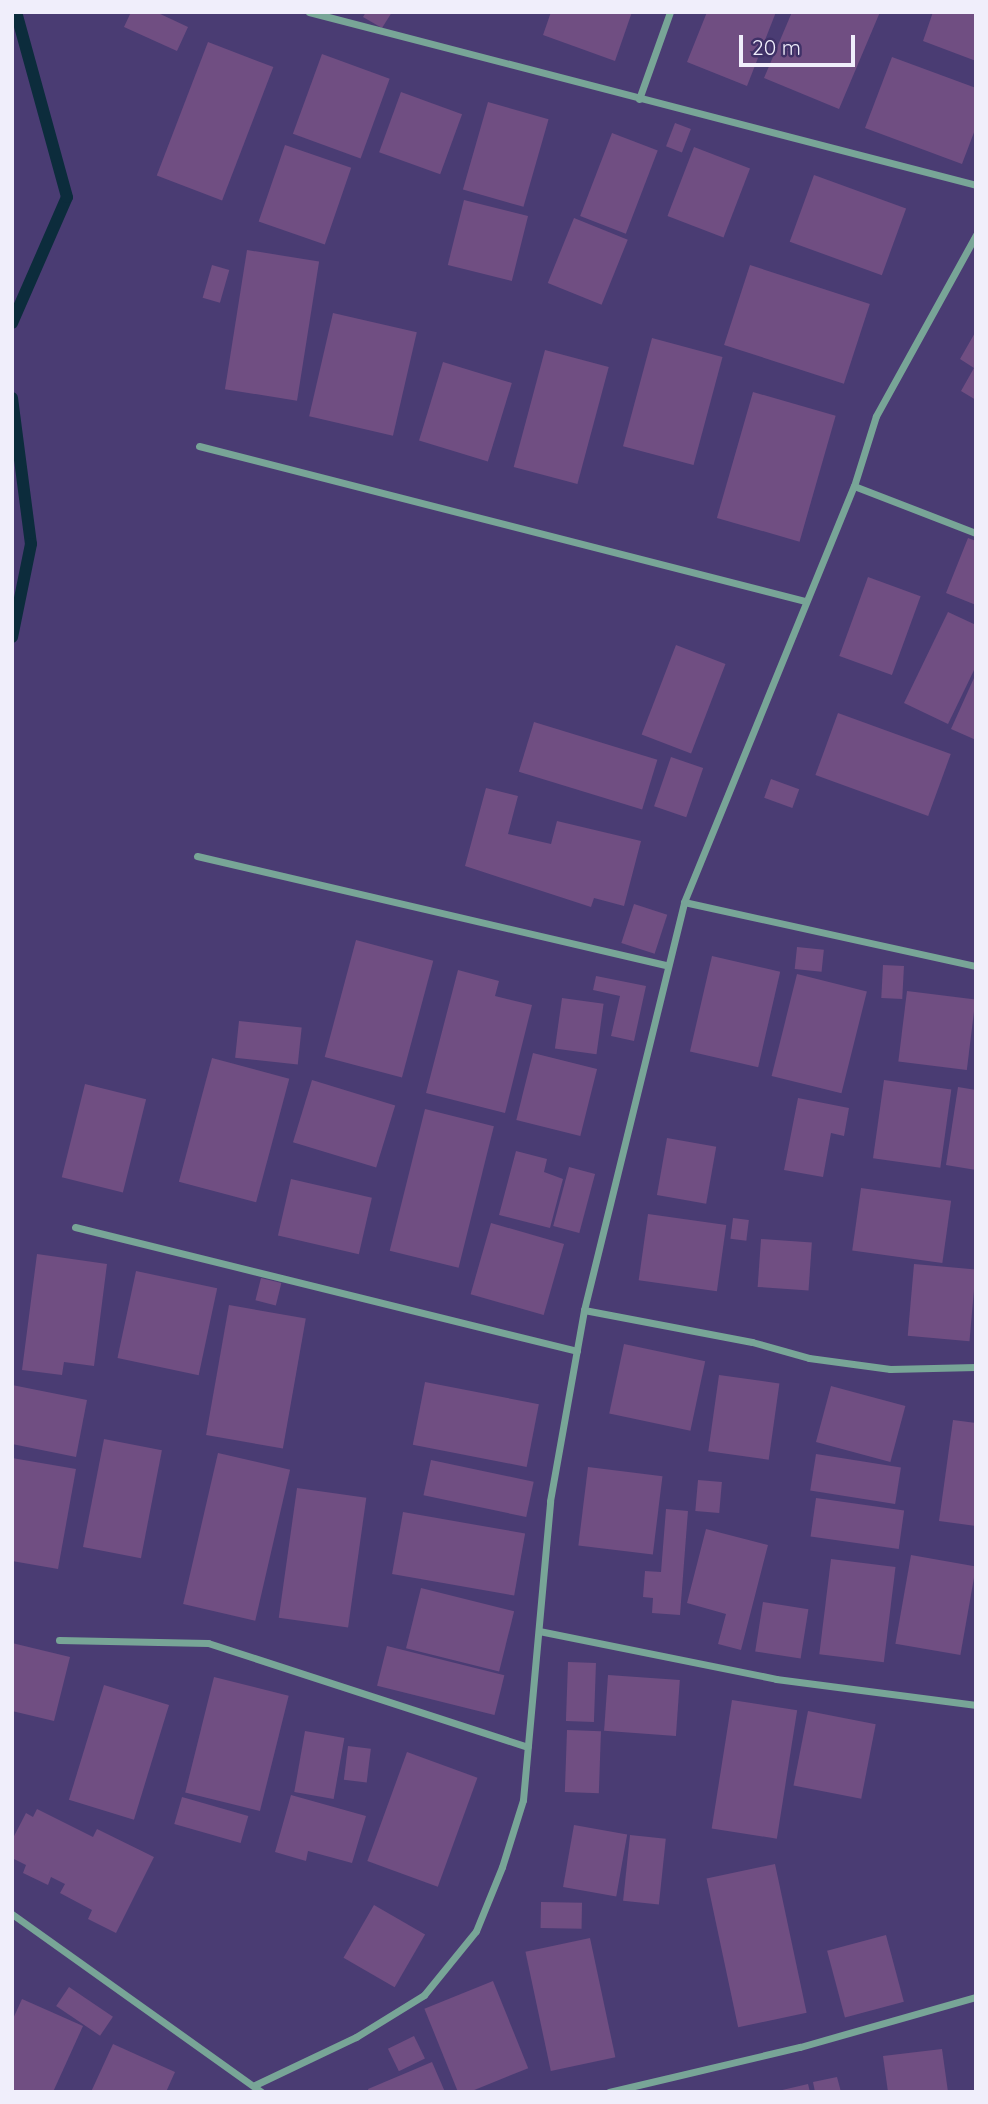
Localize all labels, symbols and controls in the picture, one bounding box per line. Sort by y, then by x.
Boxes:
scale bar [743,21,858,65]
text: 20 m [752,34,801,60]

